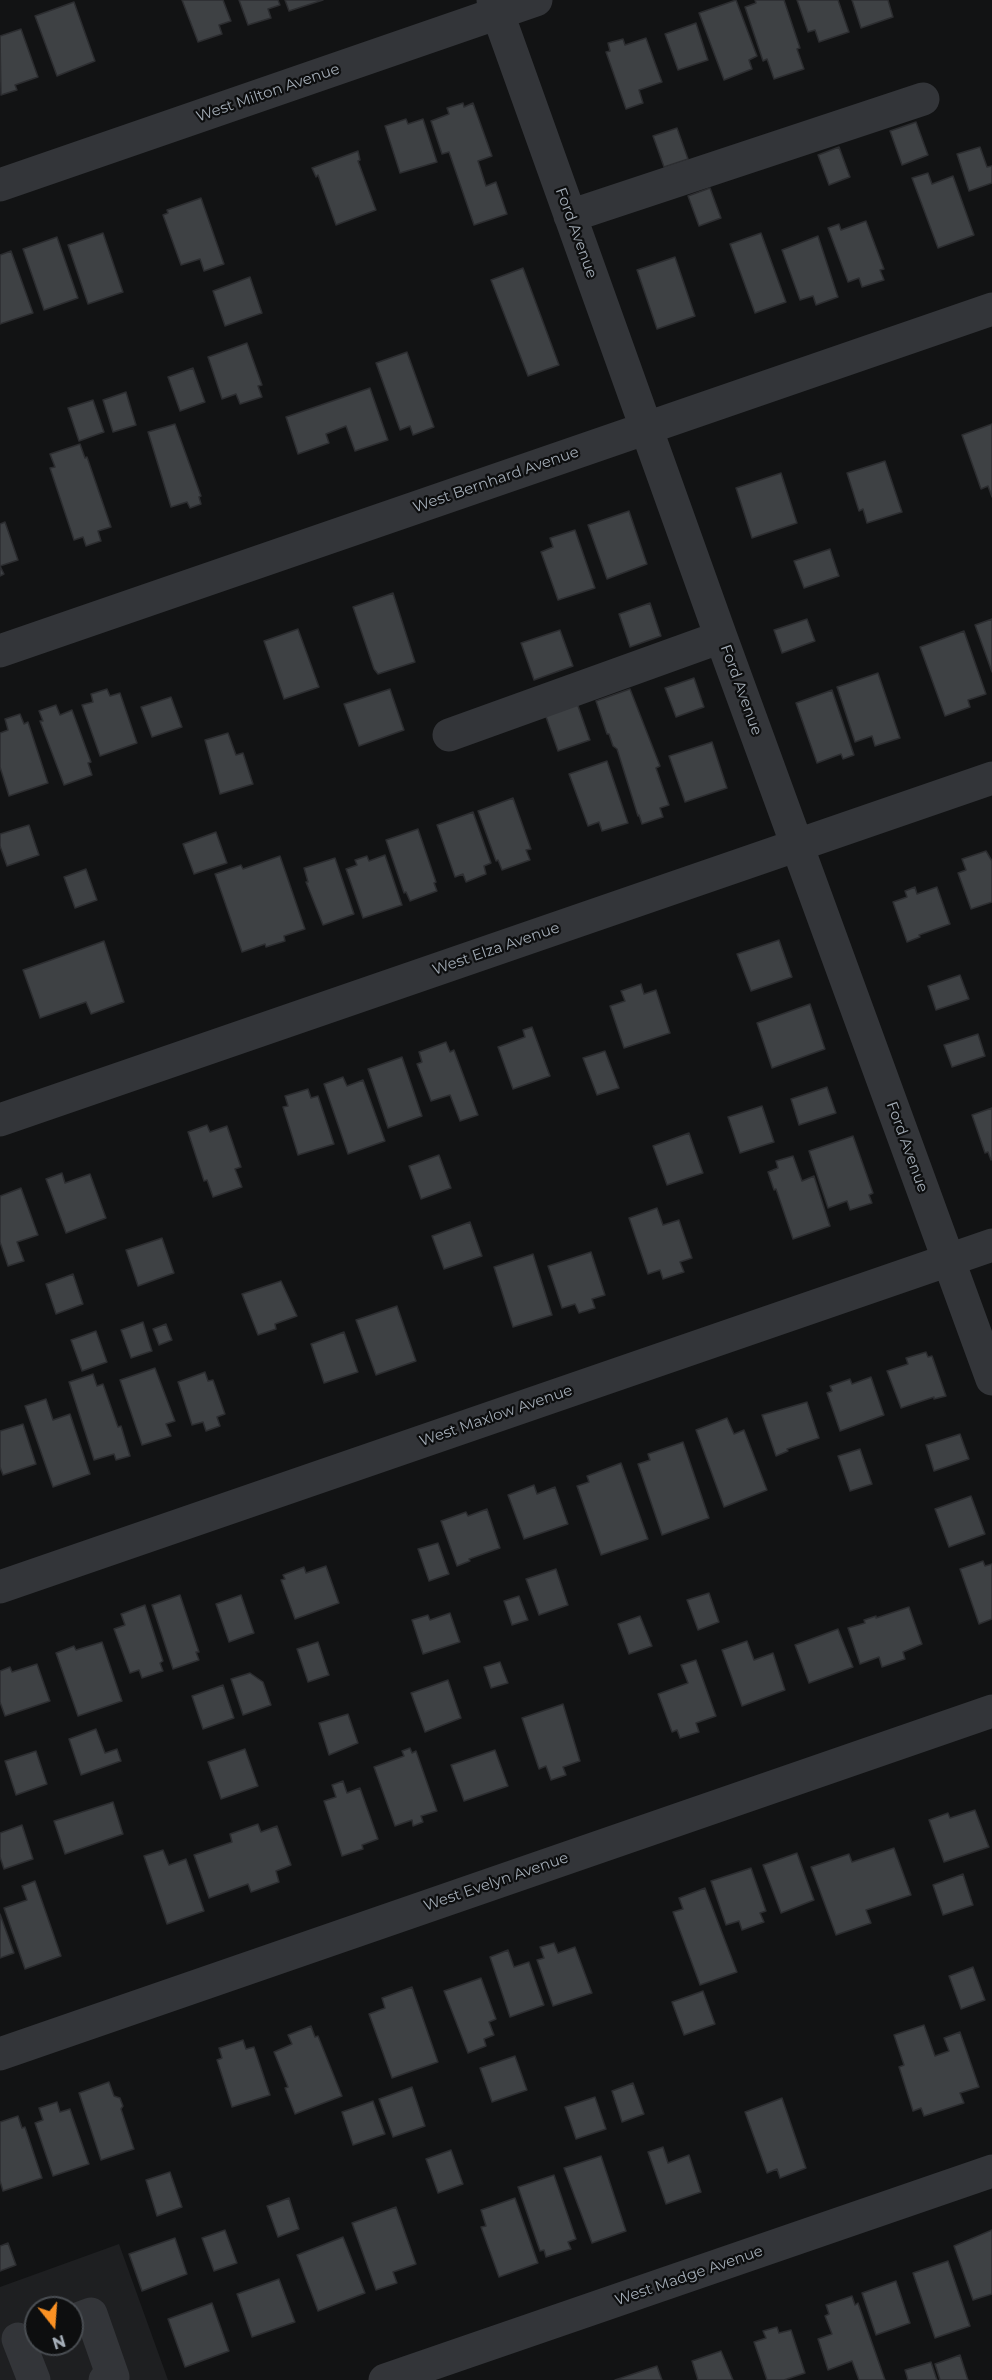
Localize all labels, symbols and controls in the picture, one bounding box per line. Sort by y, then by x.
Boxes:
street label: West Milton Avenue [194,60,342,126]
street label: Ford Avenue [551,185,601,281]
street label: West Bernhard Avenue [411,443,581,517]
street label: Ford Avenue [716,642,766,738]
street label: West Elza Avenue [430,919,562,979]
street label: Ford Avenue [882,1099,932,1195]
street label: West Maxlow Avenue [417,1381,575,1451]
street label: West Evelyn Avenue [421,1849,571,1915]
street label: West Madge Avenue [613,2242,765,2310]
north arrow [24,2296,84,2356]
text: N [50,2331,68,2353]

